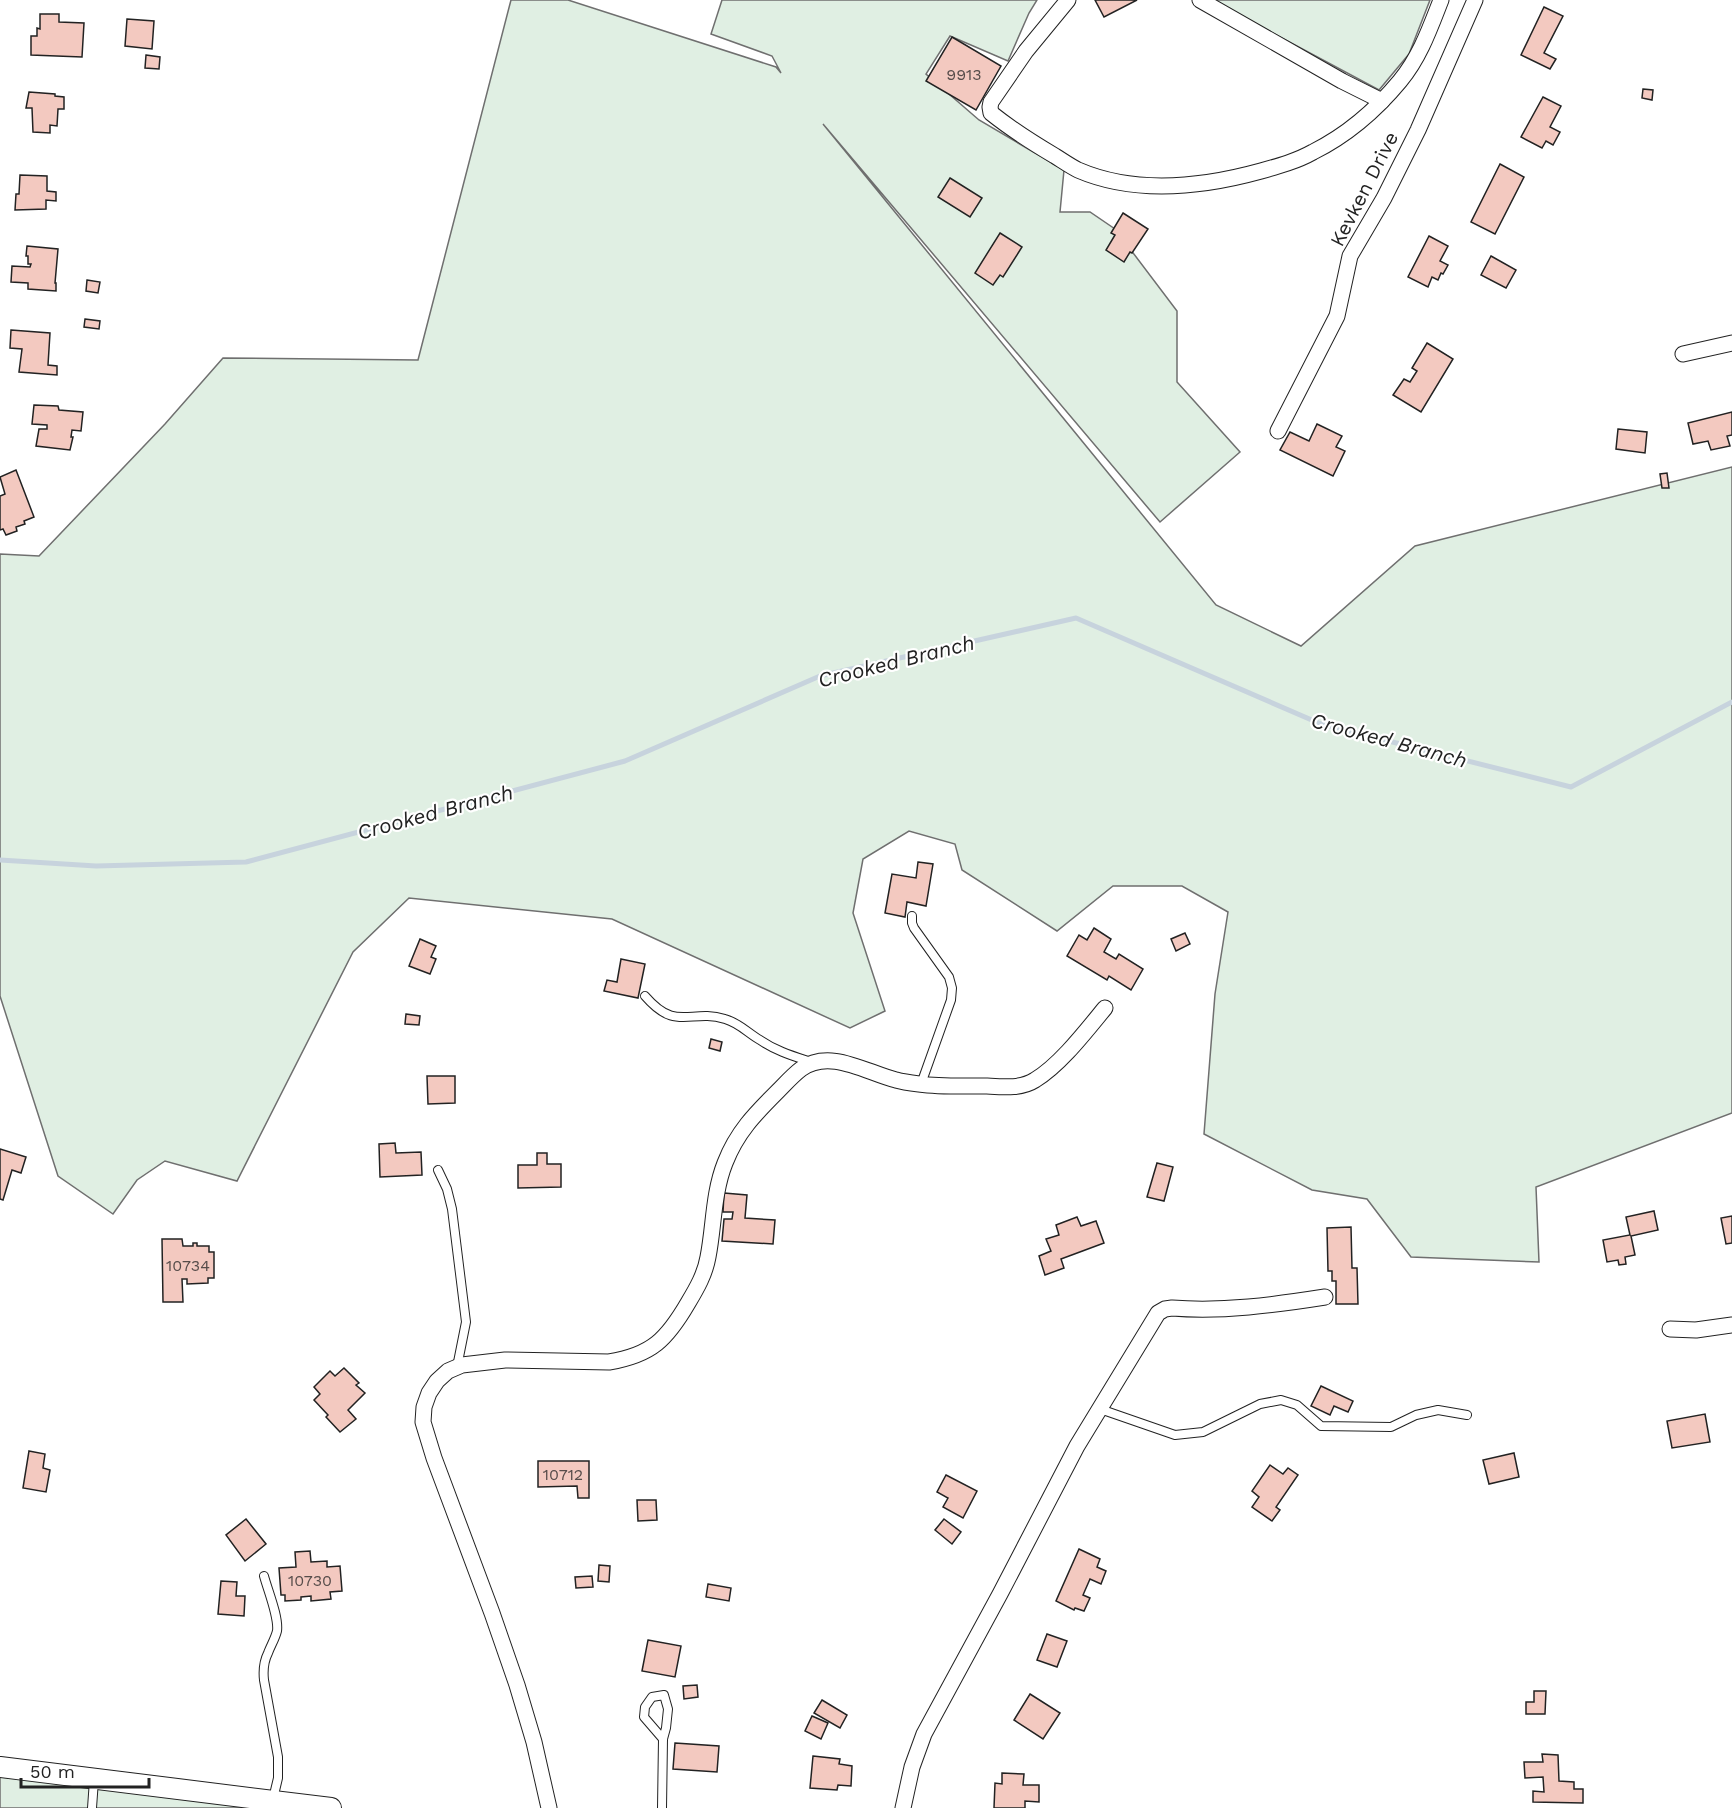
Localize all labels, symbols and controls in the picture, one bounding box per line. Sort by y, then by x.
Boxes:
house number: 9913 [946,65,982,84]
street label: Kevken Drive [1325,128,1403,250]
water label: Crooked Branch [815,629,977,693]
water label: Crooked Branch [1308,707,1470,773]
water label: Crooked Branch [354,779,516,845]
house number: 10734 [166,1256,210,1275]
house number: 10712 [543,1465,583,1484]
house number: 10730 [288,1571,332,1590]
scale bar [21,1751,148,1789]
text: 50 m [30,1761,75,1782]

